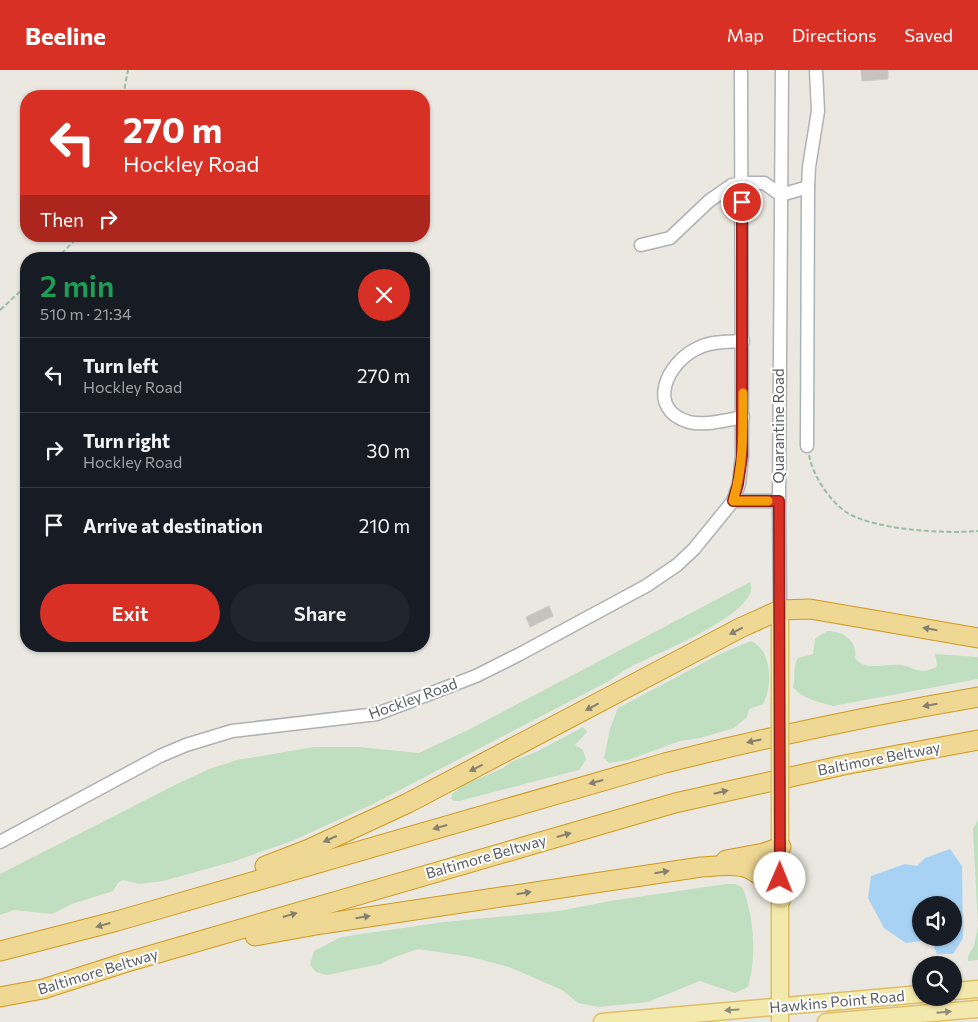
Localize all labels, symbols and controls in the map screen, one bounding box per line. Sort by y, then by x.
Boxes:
text: Beeline [25,21,106,50]
text: Map [727,24,764,46]
text: Directions [792,24,876,46]
text: Saved [904,24,953,46]
text: 270 m [123,107,222,150]
icon: left [40,110,105,175]
text: Hockley Road [123,150,259,177]
pin [721,181,763,223]
icon: arrive [728,188,756,216]
icon: right [94,205,122,233]
text: Then [40,208,84,231]
text: 2 min [40,266,114,303]
button: close [358,269,410,321]
text: 510 m · 21:34 [40,304,132,323]
text: Turn left [83,354,158,377]
icon: left [40,361,68,389]
text: 270 m [357,364,410,387]
street label: Quarantine Road [769,368,787,484]
text: Hockley Road [83,377,182,396]
text: Turn right [83,429,170,452]
icon: right [40,436,68,464]
text: 30 m [367,439,410,462]
text: Hockley Road [83,452,182,471]
icon: arrive [40,511,68,539]
text: Arrive at destination [83,514,263,537]
text: 210 m [359,514,410,537]
button: Exit [40,584,220,642]
button: Share [230,584,410,642]
one-way arrow [922,625,938,633]
one-way arrow [729,627,743,635]
street label: Hockley Road [366,674,459,722]
one-way arrow [922,701,938,709]
one-way arrow [585,703,600,711]
one-way arrow [746,737,761,745]
street label: Baltimore Beltway [816,737,942,779]
one-way arrow [469,764,483,772]
one-way arrow [589,778,604,786]
one-way arrow [713,788,728,796]
one-way arrow [433,823,448,831]
street label: Baltimore Beltway [423,830,548,882]
one-way arrow [557,830,572,838]
one-way arrow [323,836,337,844]
position arrow [753,851,805,903]
one-way arrow [654,868,670,876]
one-way arrow [516,888,532,896]
map controls [912,896,962,1006]
button: sound [912,896,962,946]
one-way arrow [283,910,298,918]
one-way arrow [356,913,372,921]
one-way arrow [95,922,110,930]
street label: Baltimore Beltway [35,944,160,998]
button: search [912,956,962,1006]
street label: Hawkins Point Road [768,986,905,1016]
one-way arrow [724,1007,740,1015]
one-way arrow [937,1008,953,1016]

